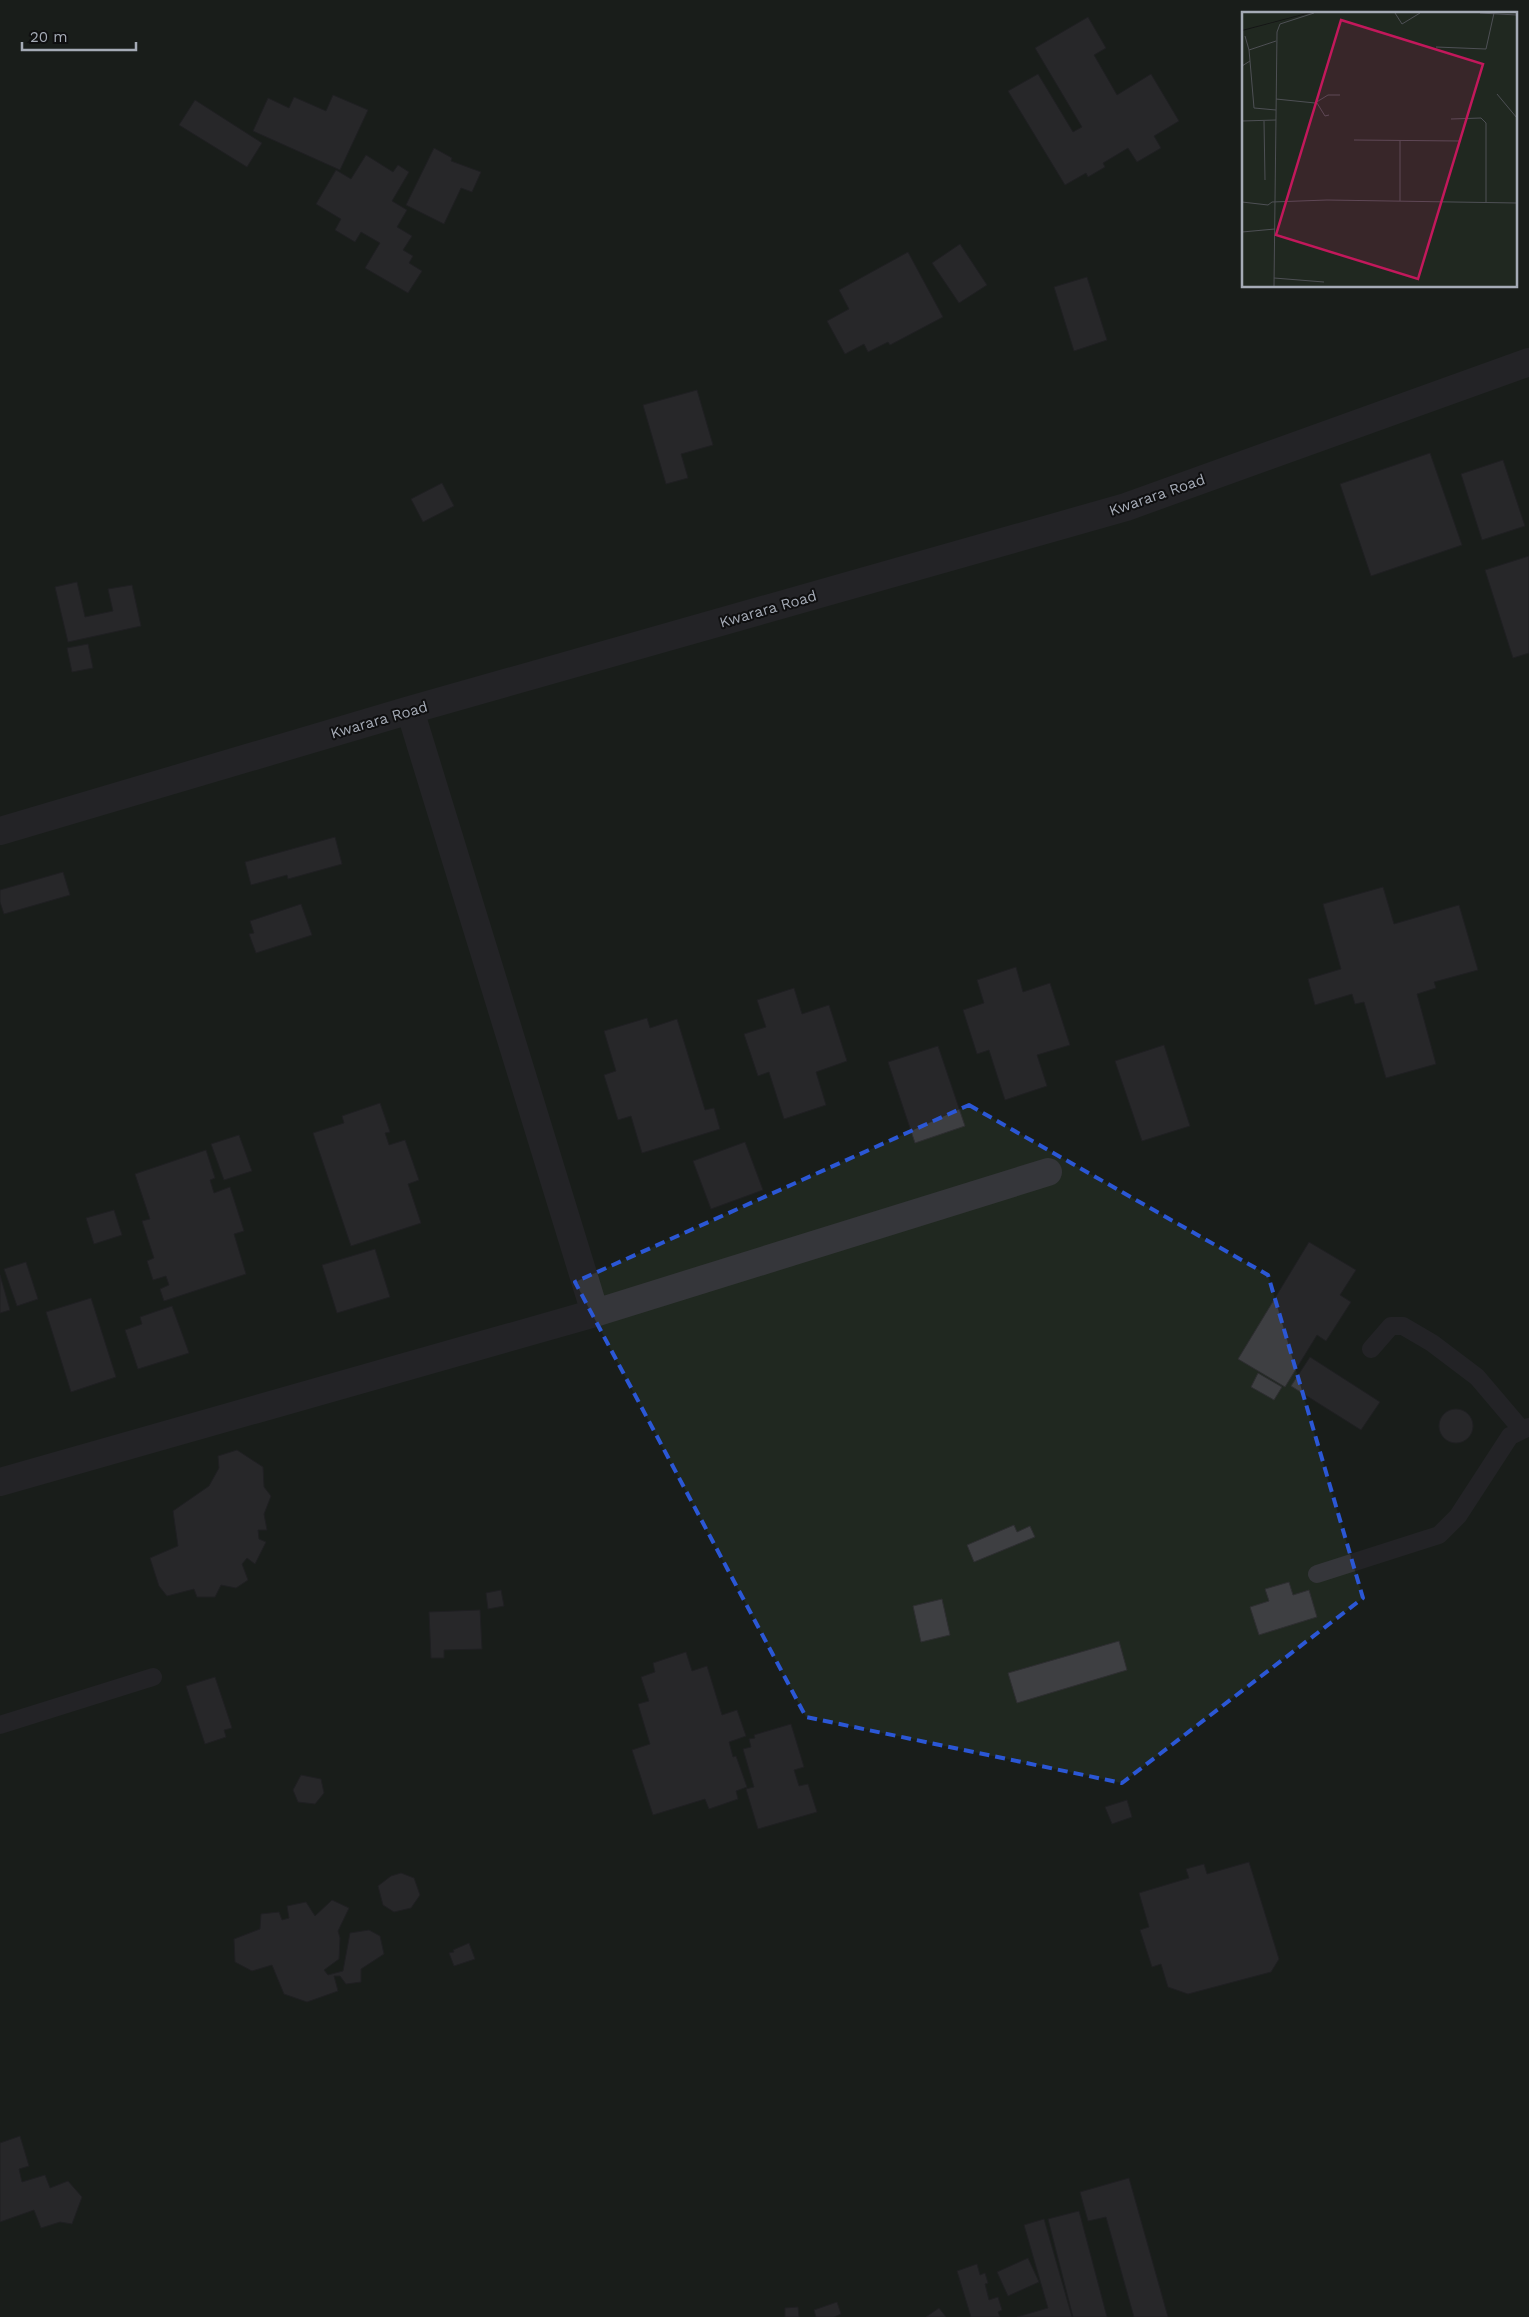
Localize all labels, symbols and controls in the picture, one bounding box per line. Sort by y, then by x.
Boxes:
inset map [1242,12,1516,288]
scale bar [22,20,136,52]
text: 20 m [30,28,68,46]
street label: Kwarara Road [1107,470,1207,520]
street label: Kwarara Road [717,587,819,631]
street label: Kwarara Road [328,698,430,742]

